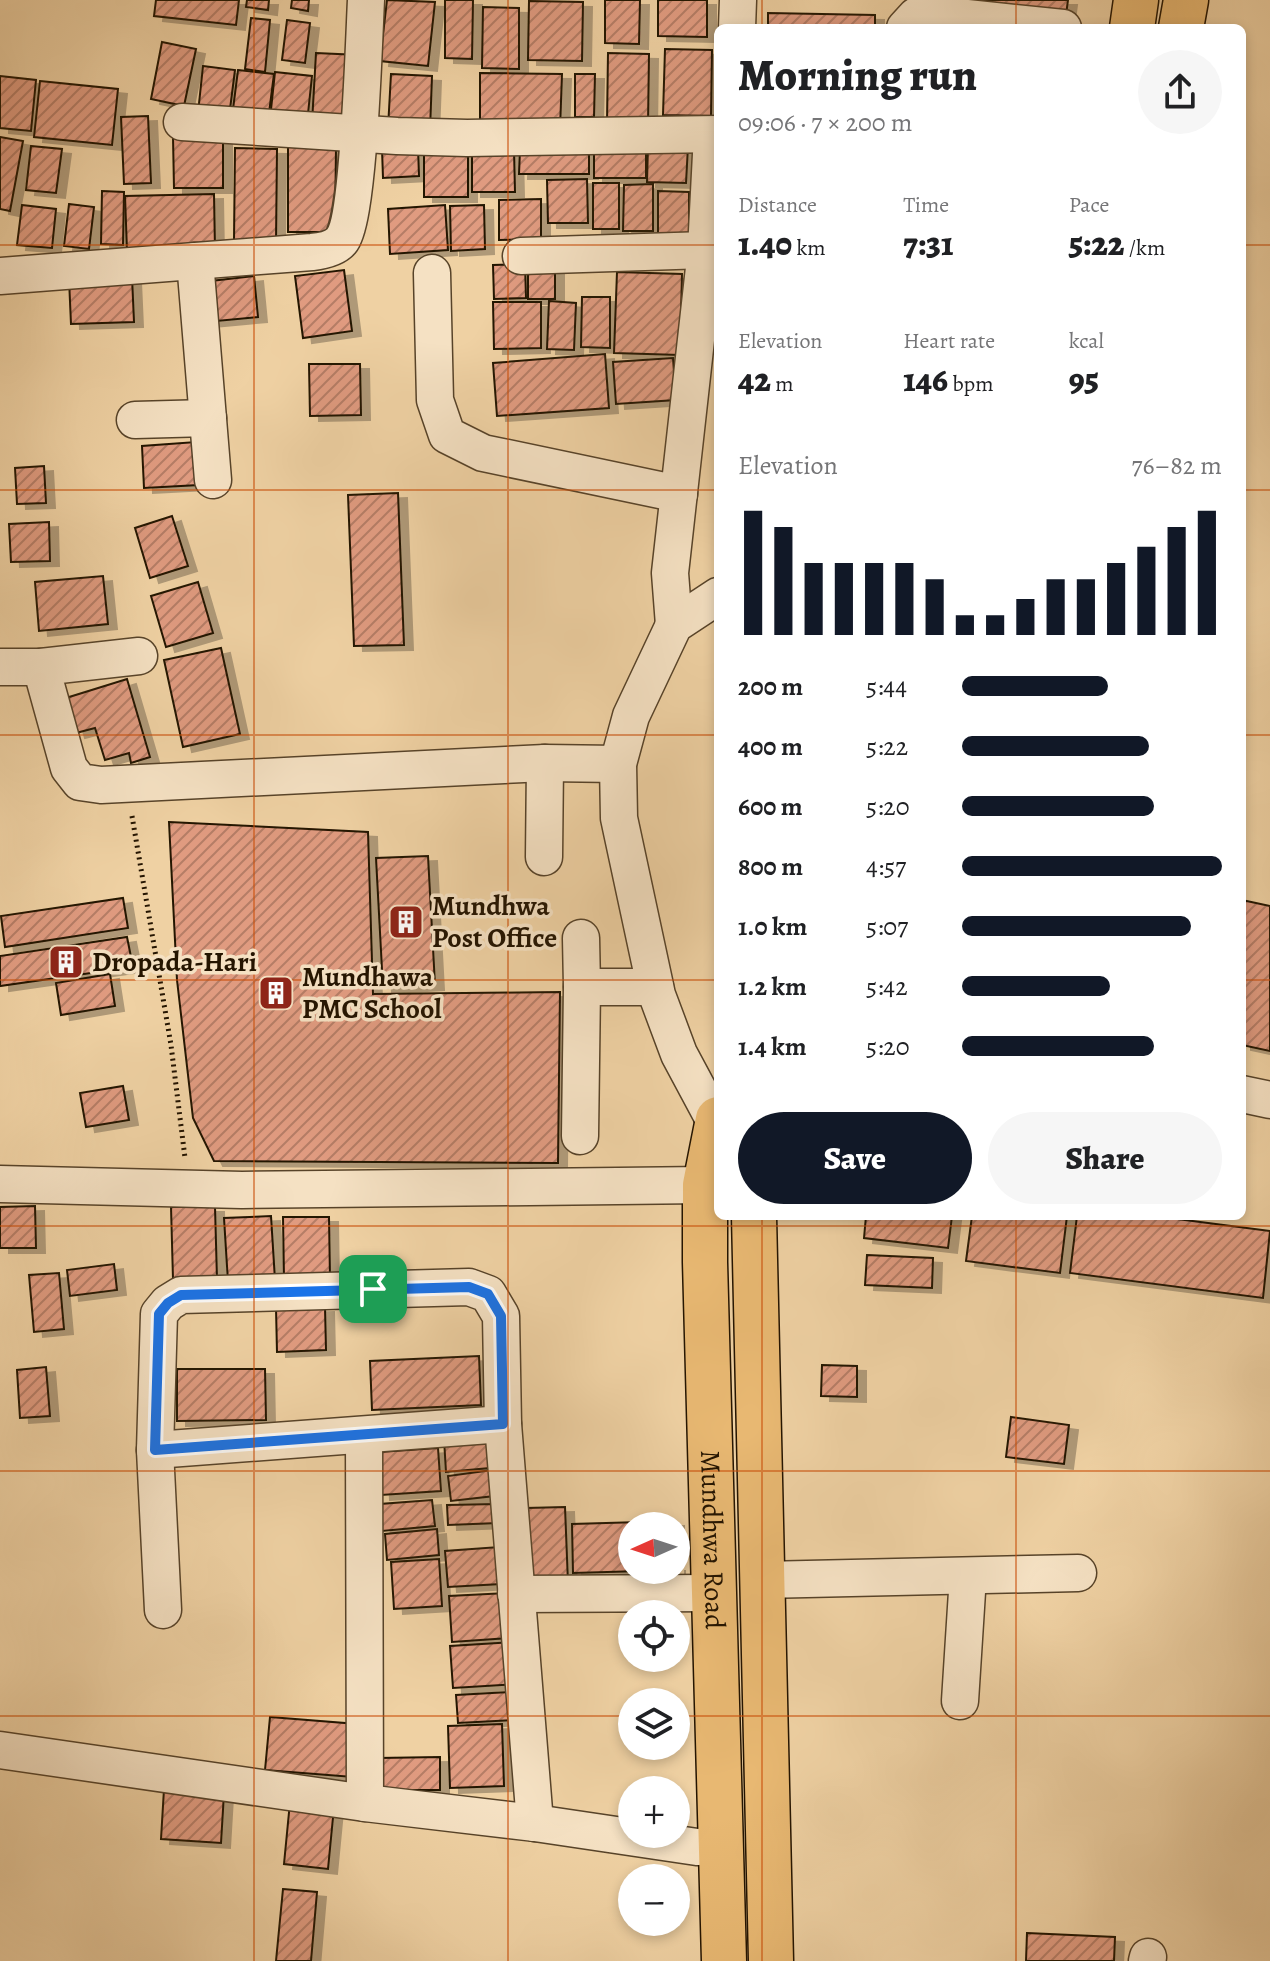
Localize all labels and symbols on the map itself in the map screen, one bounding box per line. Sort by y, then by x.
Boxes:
place label: Mundhwa Post Office [432,887,557,957]
building icon: Mundhwa Post Office [387,903,425,941]
building icon: Dropada-Hari [47,943,85,981]
place label: Dropada-Hari [92,943,257,981]
place label: Mundhawa PMC School [302,958,442,1028]
building icon: Mundhawa PMC School [257,974,295,1012]
pin [339,1255,407,1323]
street label: Mundhwa Road [691,1449,734,1631]
north arrow [618,1512,690,1584]

